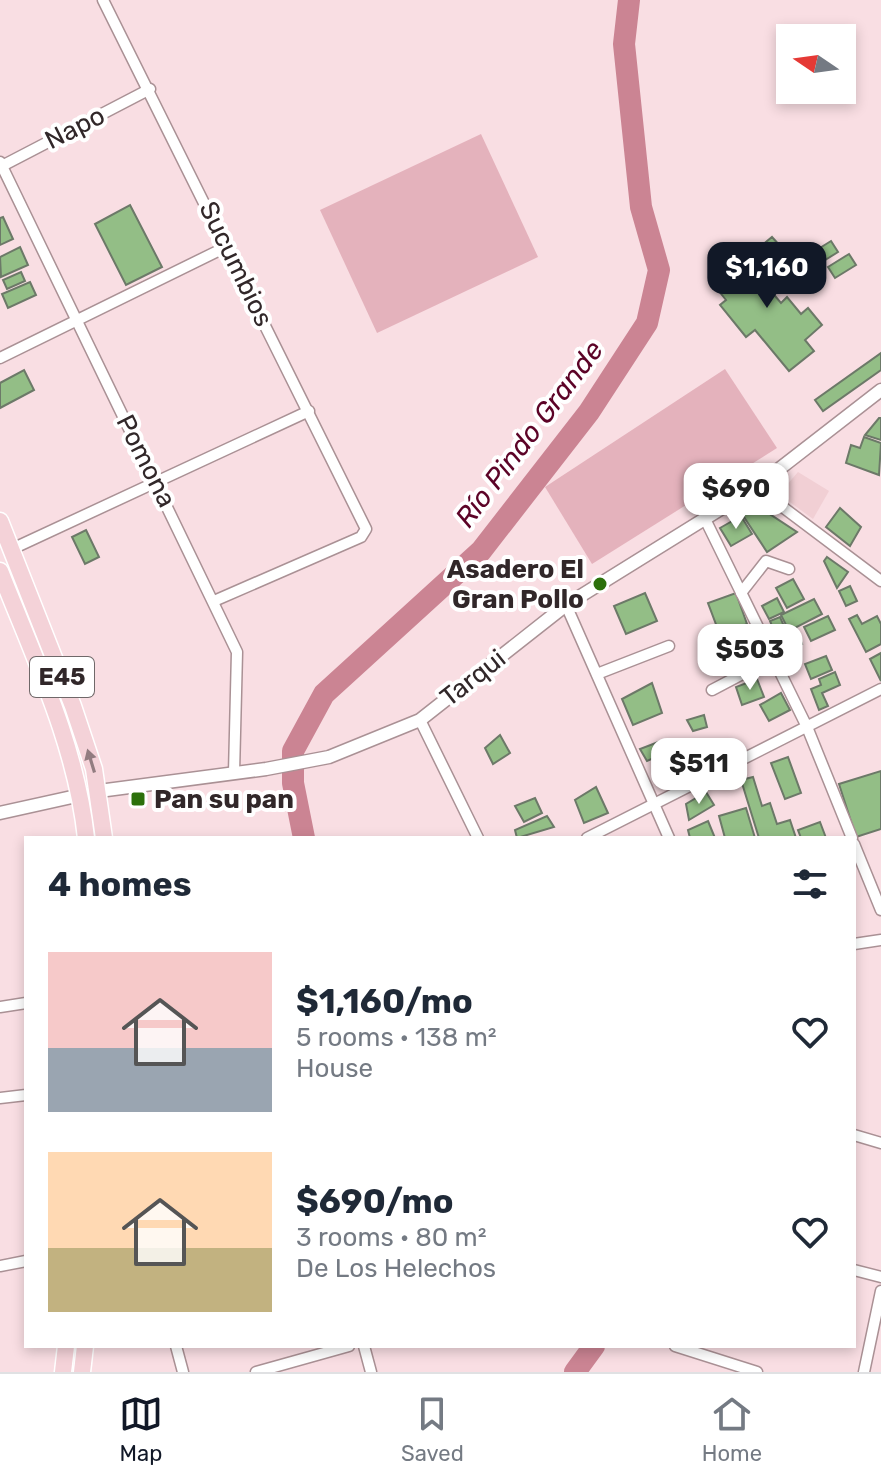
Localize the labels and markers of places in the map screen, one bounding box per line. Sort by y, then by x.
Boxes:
pin: $1,160 [702,242,832,310]
pin: $690 [689,463,783,531]
place label: Asadero El Gran Pollo [447,554,584,615]
marker: Asadero El Gran Pollo [591,575,609,593]
pin: $503 [703,624,797,692]
pin: $511 [652,738,746,806]
place label: Pan su pan [154,784,294,815]
marker: Pan su pan [129,790,147,808]

